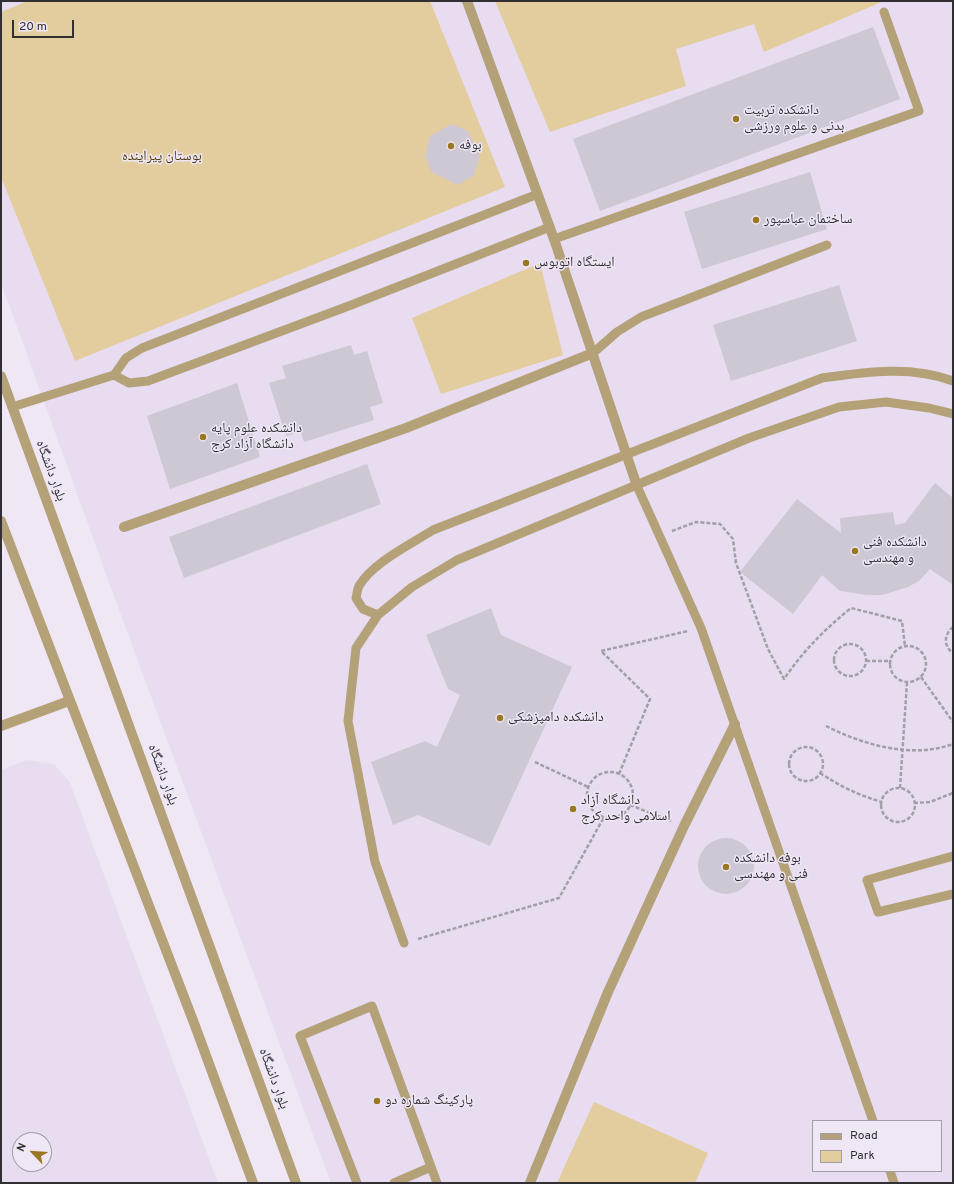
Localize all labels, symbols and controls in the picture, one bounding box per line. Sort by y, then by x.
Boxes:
scale bar [14,12,76,38]
text: 20 m [19,19,47,35]
place label: دانشکده تربیت بدنی و علوم ورزشی [744,103,844,136]
marker: دانشکده تربیت بدنی و علوم ورزشی [731,114,741,124]
place label: بوفه [459,138,482,154]
marker: بوفه [446,141,456,151]
park label: بوستان پیراینده [122,149,202,165]
place label: ساختمان عباسپور [764,212,852,228]
marker: ساختمان عباسپور [751,215,761,225]
place label: ایستگاه اتوبوس [534,255,615,271]
marker: ایستگاه اتوبوس [521,258,531,268]
place label: دانشکده علوم پایه دانشگاه آزاد کرج [211,421,302,454]
marker: دانشکده علوم پایه دانشگاه آزاد کرج [198,432,208,442]
street label: بلوار دانشگاه [31,438,69,504]
place label: دانشکده فنی و مهندسی [863,535,927,568]
marker: دانشکده فنی و مهندسی [850,546,860,556]
place label: دانشکده دامپزشکی [508,710,604,726]
marker: دانشکده دامپزشکی [495,713,505,723]
street label: بلوار دانشگاه [143,742,181,808]
place label: دانشگاه آزاد اسلامی واحد کرج [581,793,670,826]
marker: دانشگاه آزاد اسلامی واحد کرج [568,804,578,814]
place label: بوفه دانشکده فنی و مهندسی [734,851,808,884]
marker: بوفه دانشکده فنی و مهندسی [721,862,731,872]
street label: بلوار دانشگاه [254,1046,292,1112]
place label: پارکینگ شماره دو [385,1093,473,1109]
marker: پارکینگ شماره دو [372,1096,382,1106]
legend [812,1120,942,1172]
text: Road [850,1128,878,1144]
north arrow [12,1132,52,1172]
text: N [14,1141,30,1154]
text: Park [850,1148,875,1164]

